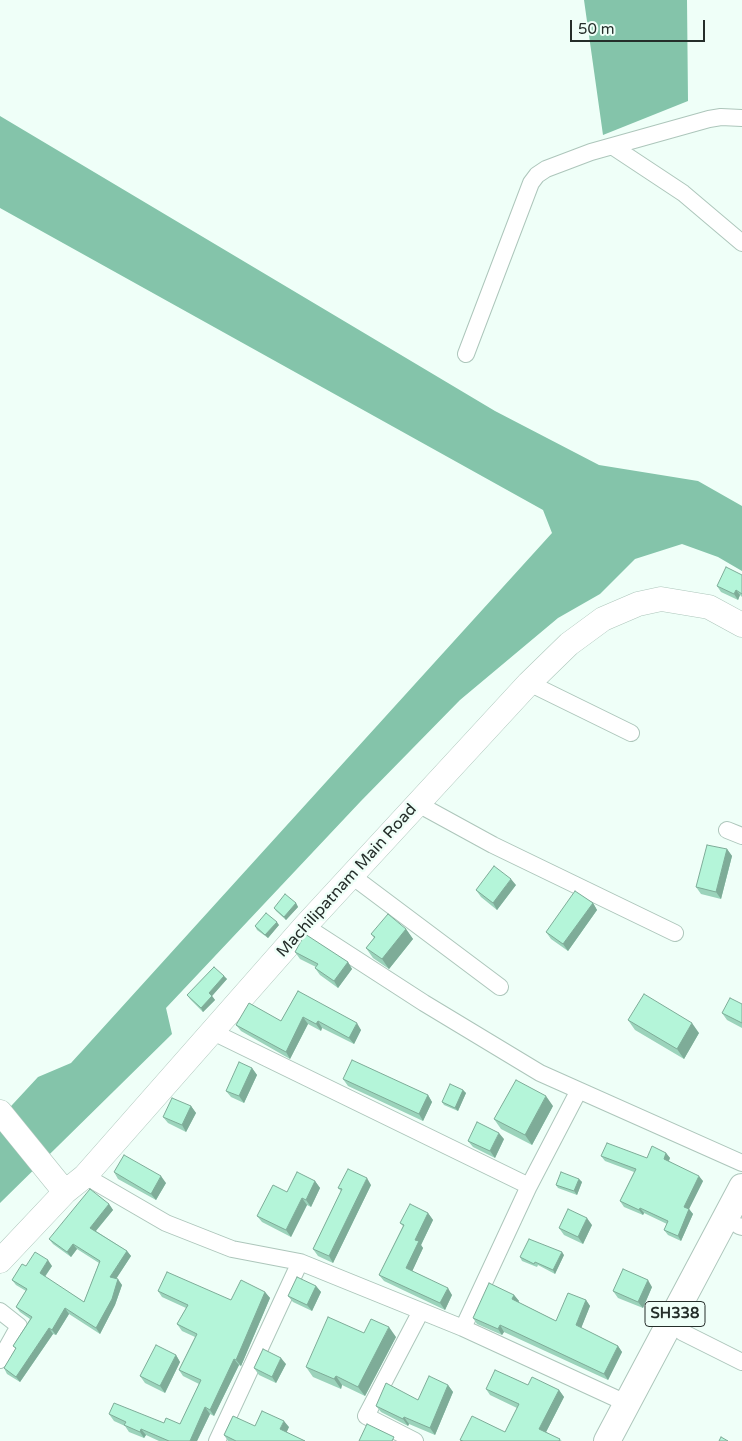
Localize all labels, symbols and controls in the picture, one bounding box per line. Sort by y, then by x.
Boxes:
scale bar [572,10,707,42]
text: 50 m [578,20,615,38]
street label: Machilipatnam Main Road [273,800,421,962]
road number: SH338 [645,1302,705,1326]

